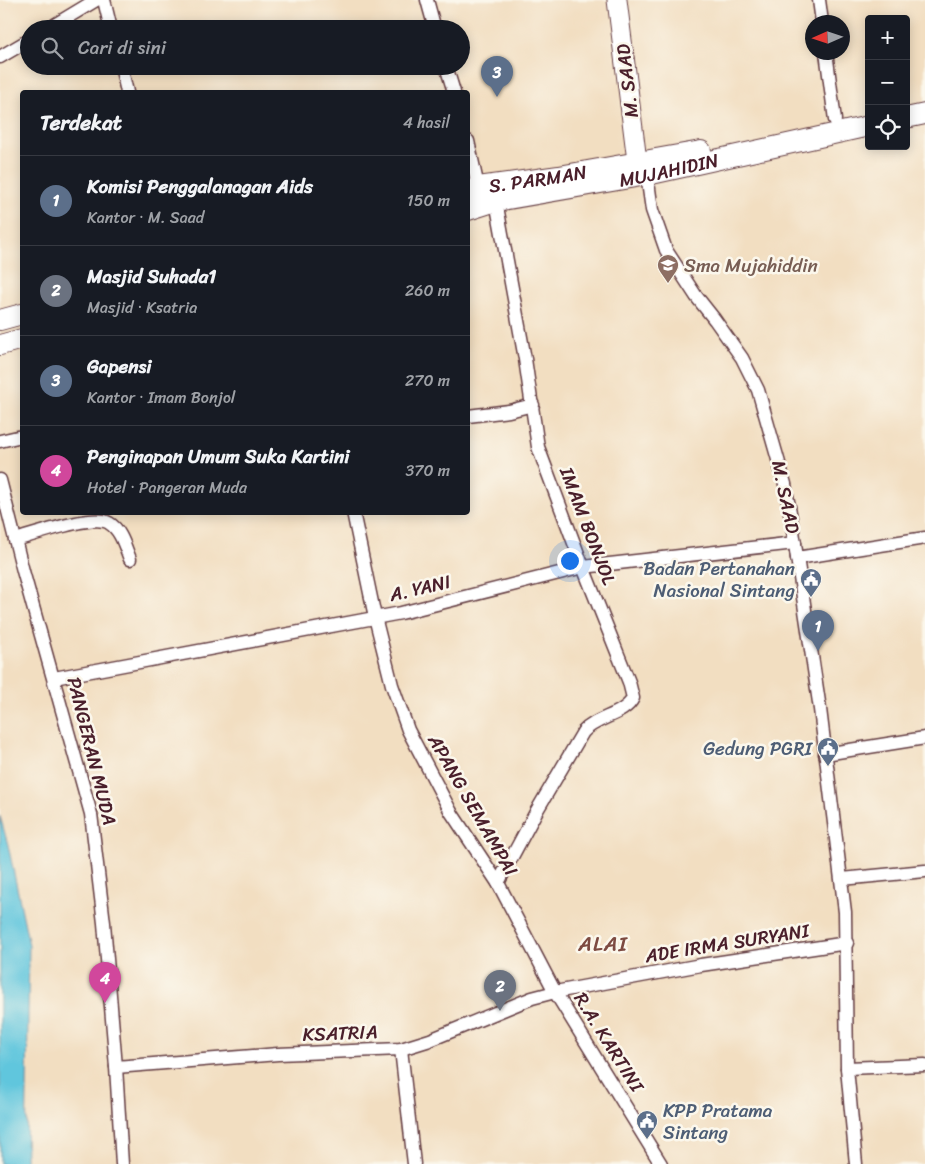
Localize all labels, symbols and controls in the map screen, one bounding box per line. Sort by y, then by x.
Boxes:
north arrow [805,15,850,60]
map controls [865,15,910,150]
button: + [865,15,910,60]
search box [20,20,470,75]
text: Cari di sini [78,31,166,64]
icon: search [38,34,66,62]
street label: M. SAAD [606,41,648,120]
pin: 3 [481,56,513,97]
button: − [865,60,910,105]
text: Terdekat [40,104,122,142]
button: locate [865,105,910,150]
text: 4 hasil [403,108,450,137]
street label: MUJAHIDIN [616,143,722,196]
street label: S. PARMAN [486,155,590,202]
text: Komisi Penggalanagan Aids [87,170,313,203]
text: 1 [53,186,59,215]
text: 150 m [407,186,450,215]
text: Kantor · M. Saad [87,203,204,232]
place label: Sma Mujahiddin [684,249,818,282]
school or university icon: Sma Mujahiddin [656,253,680,284]
text: Masjid Suhada1 [87,260,216,293]
text: 2 [51,276,61,305]
text: 260 m [405,276,450,305]
text: Masjid · Ksatria [87,293,197,322]
text: Gapensi [87,350,151,383]
text: 3 [52,366,60,395]
text: 270 m [405,366,450,395]
text: Kantor · Imam Bonjol [87,383,235,412]
text: Penginapan Umum Suka Kartini [87,440,349,473]
text: 4 [51,456,61,485]
text: 370 m [406,456,450,485]
street label: M. SAAD [762,457,810,537]
street label: IMAM BONJOL [550,461,626,590]
text: Hotel · Pangeran Muda [87,473,247,502]
your location [557,548,583,574]
place label: Badan Pertanahan Nasional Sintang [643,552,795,607]
street label: A. YANI [385,565,454,611]
public building icon: Badan Pertanahan Nasional Sintang [799,567,823,598]
pin: 1 [802,610,834,651]
street label: PANGERAN MUDA [58,673,126,829]
street label: APANG SEMAMPAI [418,727,527,882]
place label: Gedung PGRI [703,732,813,765]
public building icon: Gedung PGRI [816,736,840,767]
street label: ADE IRMA SURYANI [642,914,813,972]
district label: ALAI [577,925,628,963]
pin: 4 [89,962,121,1003]
pin: 2 [484,970,516,1011]
street label: R.A. KARTINI [565,985,654,1100]
street label: KSATRIA [302,1015,378,1051]
place label: KPP Pratama Sintang [663,1094,773,1149]
public building icon: KPP Pratama Sintang [635,1109,659,1140]

